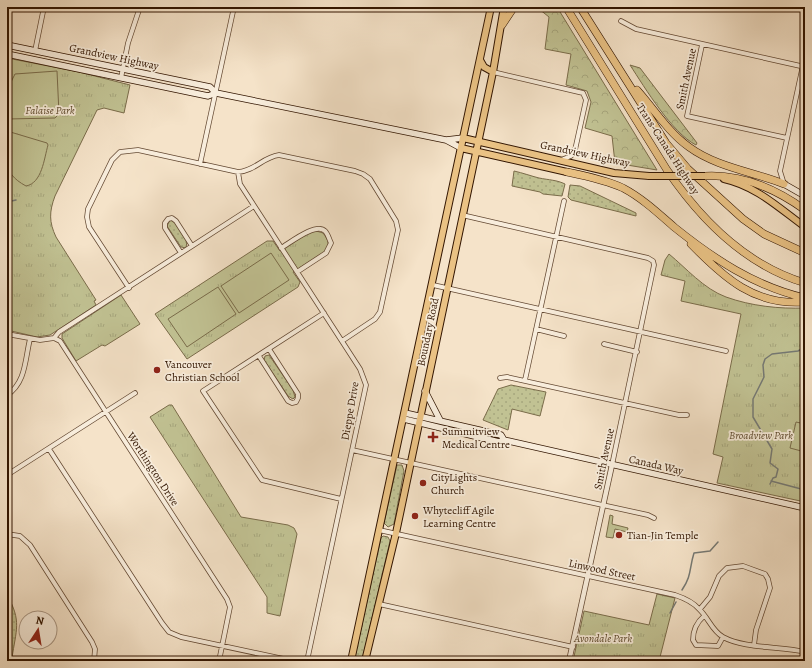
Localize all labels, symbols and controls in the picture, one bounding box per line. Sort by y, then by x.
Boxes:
street label: Grandview Highway [68,40,160,74]
street label: Smith Avenue [672,47,700,111]
street label: Trans-Canada Highway [633,101,703,198]
park label: Falaise Park [25,103,75,118]
street label: Grandview Highway [539,137,631,171]
street label: Boundary Road [413,296,443,367]
place label: Vancouver Christian School [164,357,240,385]
marker: Vancouver Christian School [152,365,162,375]
street label: Dieppe Drive [337,380,363,441]
place label: Summitview Medical Centre [442,424,510,452]
street label: Smith Avenue [590,427,618,491]
street label: Worthington Drive [123,428,183,509]
park label: Broadview Park [729,428,793,443]
marker: Summitview Medical Centre [427,431,439,443]
street label: Canada Way [627,451,685,479]
place label: CityLights Church [431,470,477,498]
marker: CityLights Church [418,478,428,488]
place label: Whytecliff Agile Learning Centre [422,503,496,531]
marker: Whytecliff Agile Learning Centre [410,511,420,521]
place label: Tian-Jin Temple [627,528,698,543]
marker: Tian-Jin Temple [614,530,624,540]
street label: Linwood Street [567,556,637,584]
north arrow [18,610,58,650]
text: N [34,613,45,629]
park label: Avondale Park [573,631,632,646]

